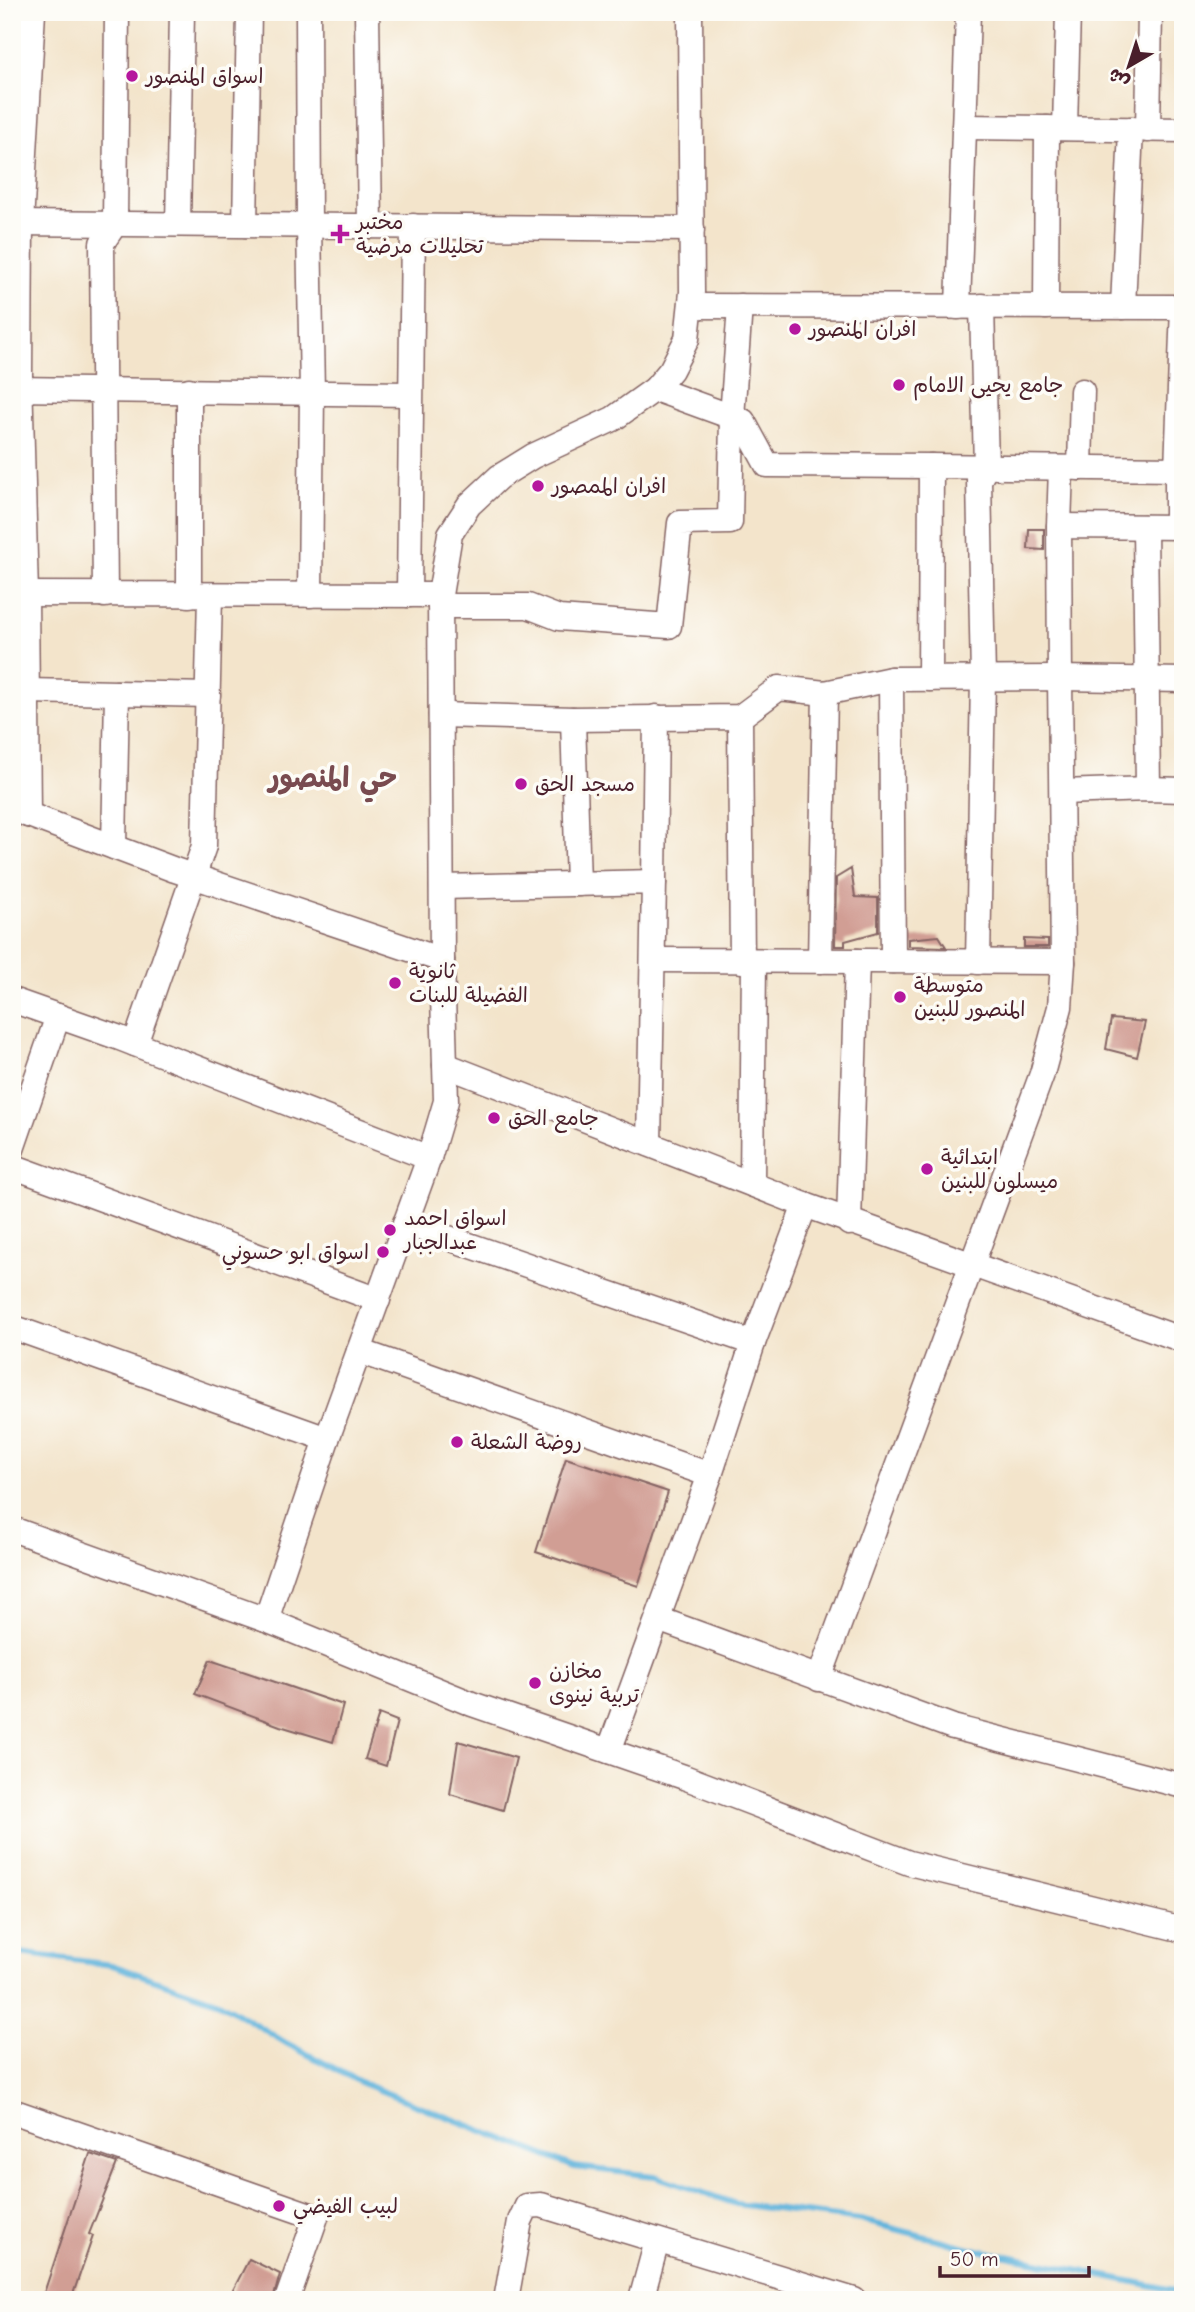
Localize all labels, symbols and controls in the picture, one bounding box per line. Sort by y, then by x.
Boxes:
north arrow [1094,32,1164,102]
text: ش [1104,63,1134,94]
place label: اسواق المنصور [144,64,263,89]
marker: اسواق المنصور [124,68,140,84]
place label: مختبر تحليلات مرضية [354,210,485,258]
marker: مختبر تحليلات مرضية [330,224,350,244]
place label: افران المنصور [807,317,916,342]
marker: افران المنصور [787,321,803,337]
place label: جامع يحيى الامام [913,373,1063,401]
marker: جامع يحيى الامام [891,377,907,393]
place label: افران الممصور [550,474,666,499]
marker: افران الممصور [530,478,546,494]
district label: حي المنصور [266,762,397,803]
place label: مسجد الحق [535,772,635,796]
marker: مسجد الحق [513,776,529,792]
place label: ثانوية الفضيلة للبنات [409,959,528,1008]
place label: متوسطة المنصور للبنين [914,973,1025,1022]
marker: ثانوية الفضيلة للبنات [387,975,403,991]
marker: متوسطة المنصور للبنين [892,989,908,1005]
place label: جامع الحق [508,1106,599,1133]
marker: جامع الحق [486,1110,502,1126]
place label: ابتدائية ميسلون للبنين [941,1145,1058,1195]
marker: ابتدائية ميسلون للبنين [919,1161,935,1177]
place label: اسواق احمد عبدالجبار [402,1206,506,1255]
marker: اسواق احمد عبدالجبار [382,1222,398,1238]
place label: اسواق ابو حسوني [222,1240,369,1271]
marker: اسواق ابو حسوني [375,1244,391,1260]
place label: روضة الشعلة [471,1430,582,1454]
marker: روضة الشعلة [449,1434,465,1450]
place label: مخازن تربية نينوى [549,1659,640,1709]
marker: مخازن تربية نينوى [527,1675,543,1691]
place label: لبيب الفيضي [293,2194,398,2225]
marker: لبيب الفيضي [271,2198,287,2214]
scale bar [940,2235,1088,2279]
text: 50 m [950,2247,999,2271]

